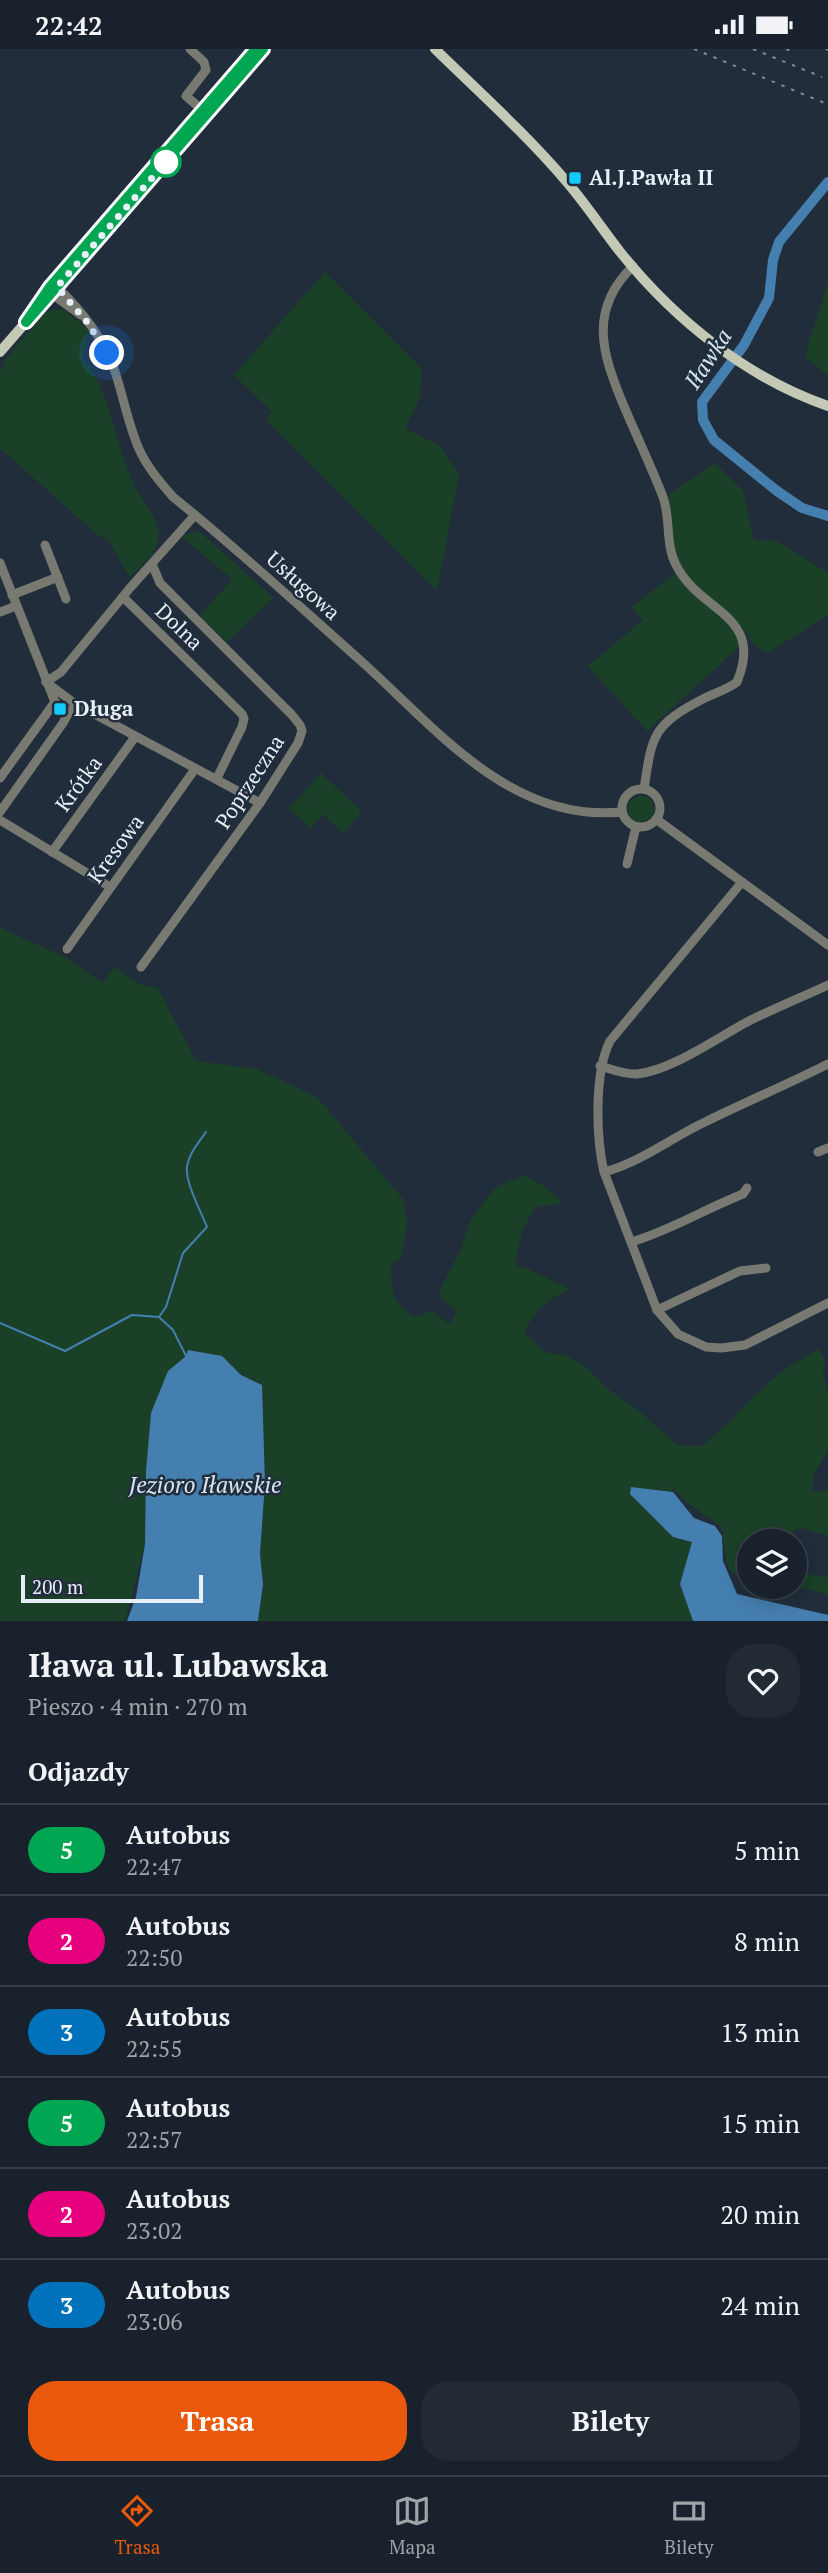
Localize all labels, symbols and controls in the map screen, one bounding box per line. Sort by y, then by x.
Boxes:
text: 22:42 [35,8,103,42]
unlabelled marker [151,147,181,177]
place label: Al.J.Pawła II [589,163,713,191]
marker: Al.J.Pawła II [567,170,583,186]
water label: Iławka [676,323,739,396]
your location [89,335,124,370]
street label: Usługowa [261,545,347,626]
street label: Dolna [150,597,210,656]
place label: Długa [74,694,134,722]
marker: Długa [52,701,68,717]
street label: Poprzeczna [208,729,290,834]
street label: Krótka [49,750,108,817]
street label: Kresowa [81,808,150,888]
water label: Jezioro Iławskie [128,1469,281,1500]
map controls [737,1529,807,1599]
button: layers [737,1529,807,1599]
scale bar [21,1572,203,1604]
text: 200 m [32,1574,83,1599]
text: Iława ul. Lubawska [28,1643,328,1686]
button: heart [726,1644,800,1718]
text: Pieszo · 4 min · 270 m [28,1691,248,1722]
text: Odjazdy [28,1754,129,1788]
text: Autobus [126,1817,230,1851]
text: 5 min [734,1833,800,1867]
text: 5 [60,1834,73,1866]
text: 22:47 [126,1851,183,1882]
text: Autobus [126,1908,230,1942]
text: 8 min [734,1924,800,1958]
text: 2 [60,1925,73,1957]
text: 22:50 [126,1942,183,1973]
text: Autobus [126,1999,230,2033]
text: 13 min [720,2015,800,2049]
text: 3 [60,2016,73,2048]
text: 22:55 [126,2033,183,2064]
text: Autobus [126,2090,230,2124]
text: 15 min [720,2106,800,2140]
text: 5 [60,2107,73,2139]
text: 22:57 [126,2124,183,2155]
text: Autobus [126,2181,230,2215]
text: 20 min [720,2197,800,2231]
text: 2 [60,2198,73,2230]
text: 23:02 [126,2215,183,2246]
text: Autobus [126,2272,230,2306]
text: 24 min [720,2288,800,2322]
text: 3 [60,2289,73,2321]
text: 23:06 [126,2306,183,2337]
button: Trasa [28,2381,407,2461]
button: Bilety [421,2381,800,2461]
tab: Trasa [114,2492,160,2559]
tab: Mapa [389,2492,436,2559]
tab: Bilety [664,2492,714,2559]

